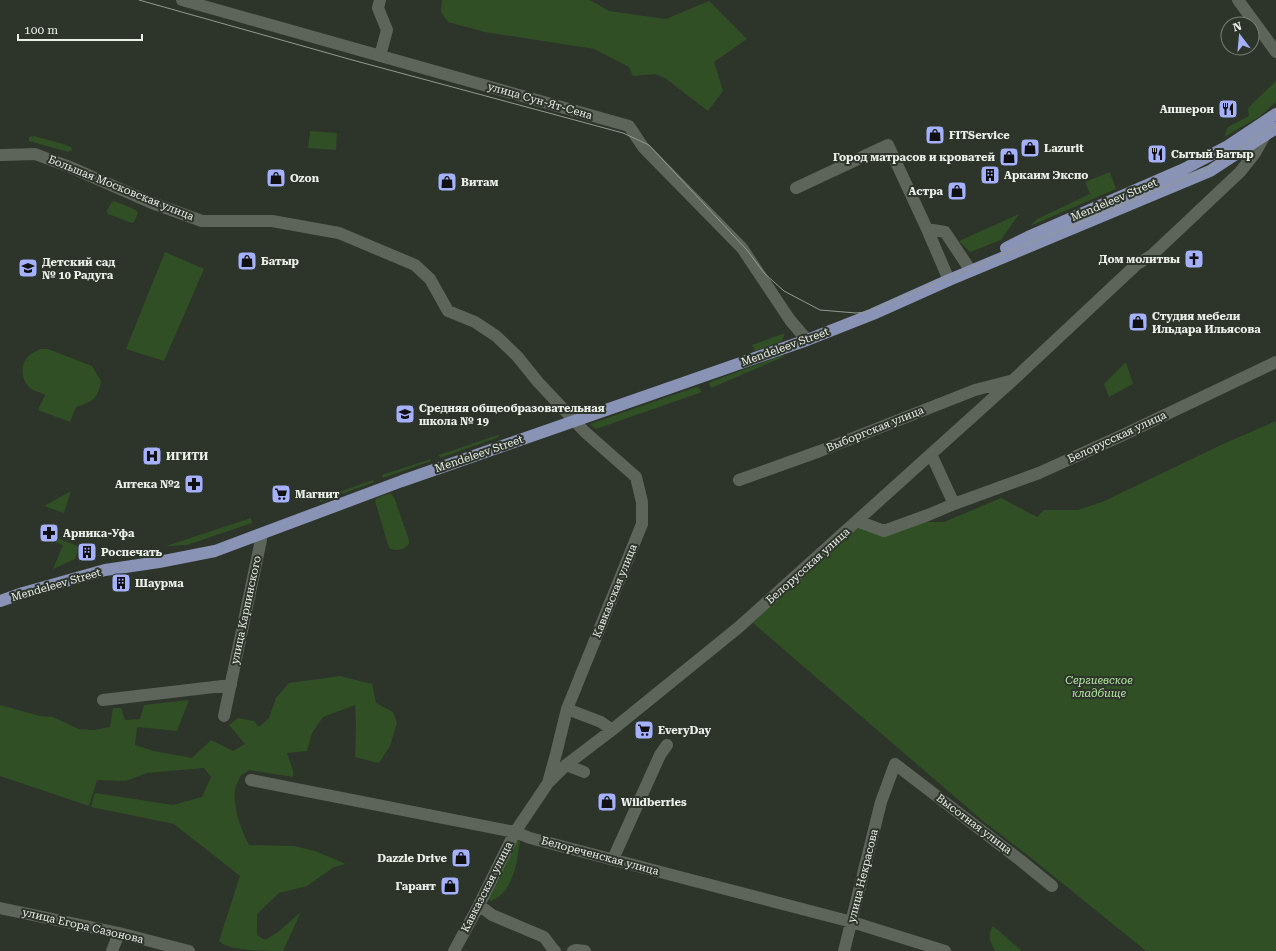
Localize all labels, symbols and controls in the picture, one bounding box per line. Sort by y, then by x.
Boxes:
scale bar [18,16,142,42]
north arrow [1220,16,1260,56]
text: N [1232,19,1244,34]
text: 100 m [24,23,58,37]
street label: улица Сун-Ят-Сена [486,80,594,122]
restaurant icon: Апшерон [1217,98,1239,120]
place label: Апшерон [1160,103,1215,116]
shop icon: FITService [924,124,946,146]
place label: FITService [949,129,1010,142]
shop icon: Lazurit [1019,137,1041,159]
place label: Lazurit [1044,142,1084,155]
restaurant icon: Сытый Батыр [1146,143,1168,165]
shop icon: Город матрасов и кроватей [998,146,1020,168]
place label: Сытый Батыр [1171,148,1254,161]
place label: Город матрасов и кроватей [833,151,995,164]
street label: Большая Московская улица [46,153,196,223]
building icon: Аркаим Экспо [979,164,1001,186]
shop icon: Ozon [265,167,287,189]
place label: Аркаим Экспо [1004,169,1088,182]
shop icon: Витам [436,171,458,193]
place label: Ozon [290,172,320,185]
place label: Витам [461,176,498,189]
street label: Mendeleev Street [1069,176,1159,224]
shop icon: Астра [946,180,968,202]
place label: Астра [908,185,944,198]
church icon: Дом молитвы [1183,248,1205,270]
shop icon: Батыр [236,250,258,272]
place label: Дом молитвы [1099,253,1180,266]
place label: Батыр [261,255,300,268]
place label: Детский сад № 10 Радуга [42,256,115,282]
school or university icon: Детский сад № 10 Радуга [17,257,39,279]
place label: Студия мебели Ильдара Ильясова [1152,310,1261,336]
shop icon: Студия мебели Ильдара Ильясова [1127,311,1149,333]
street label: Mendeleev Street [739,325,831,369]
place label: Средняя общеобразовательная школа № 19 [419,402,605,428]
school or university icon: Средняя общеобразовательная школа № 19 [394,403,416,425]
street label: Выборгская улица [824,404,926,454]
street label: Белорусская улица [1065,408,1169,466]
street label: Mendeleev Street [433,433,525,475]
hospital icon: ИГИТИ [141,445,163,467]
place label: ИГИТИ [166,450,208,463]
pharmacy icon: Аптека №2 [183,473,205,495]
place label: Аптека №2 [115,478,180,491]
supermarket icon: Магнит [270,483,292,505]
place label: Магнит [295,488,340,501]
pharmacy icon: Арника-Уфа [38,522,60,544]
street label: Белорусская улица [764,525,852,607]
place label: Арника-Уфа [63,527,135,540]
building icon: Роспечать [76,541,98,563]
street label: Кавказская улица [590,542,640,640]
place label: Роспечать [101,546,163,559]
street label: улица Карпинского [228,554,264,665]
street label: Mendeleev Street [10,566,102,604]
building icon: Шаурма [110,572,132,594]
place label: Шаурма [135,577,184,590]
park label: Сергиевское кладбище [1065,674,1133,700]
supermarket icon: EveryDay [633,719,655,741]
place label: EveryDay [658,724,712,737]
shop icon: Wildberries [596,791,618,813]
street label: Высотная улица [934,791,1014,857]
place label: Wildberries [621,796,687,809]
street label: улица Некрасова [845,828,881,924]
street label: Белореченская улица [540,834,660,878]
street label: Кавказская улица [459,840,515,934]
shop icon: Dazzle Drive [450,847,472,869]
place label: Dazzle Drive [377,852,448,865]
shop icon: Гарант [439,875,461,897]
place label: Гарант [396,880,436,893]
street label: улица Егора Сазонова [21,906,145,946]

